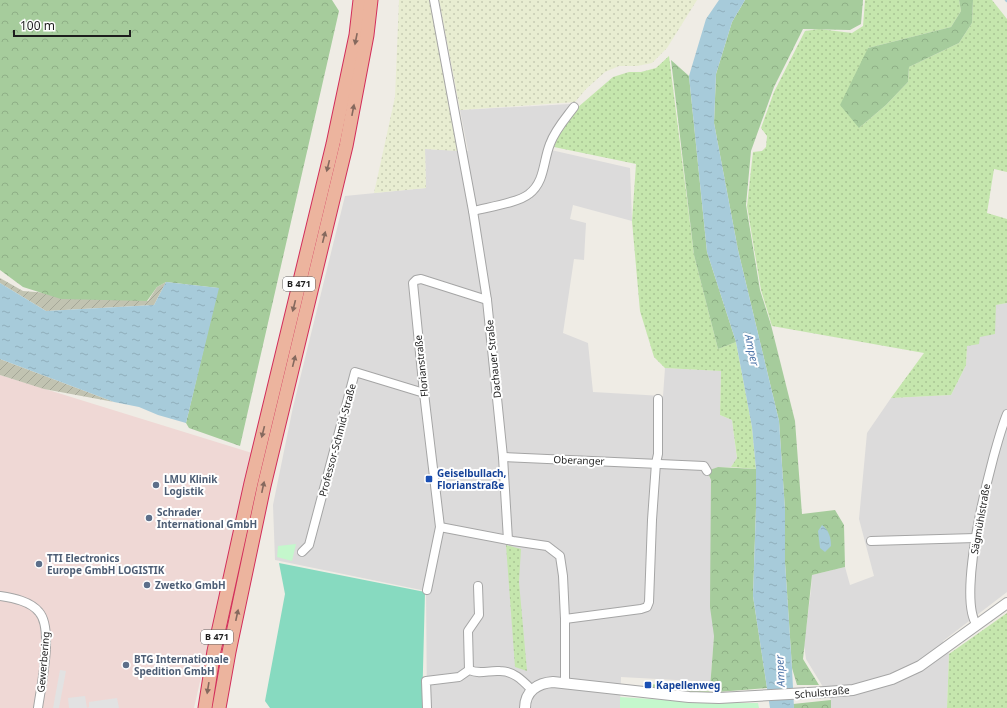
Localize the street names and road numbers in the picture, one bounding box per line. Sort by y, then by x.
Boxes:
road number: B 471 [283,277,315,291]
street label: Dachauer Straße [482,319,504,399]
street label: Florianstraße [411,334,431,398]
street label: Professor-Schmid-Straße [315,382,359,498]
street label: Oberanger [553,452,605,468]
street label: Sägmühlstraße [967,482,993,555]
road number: B 471 [201,630,233,644]
street label: Gewerbering [33,631,53,693]
street label: Schulstraße [794,683,850,701]

